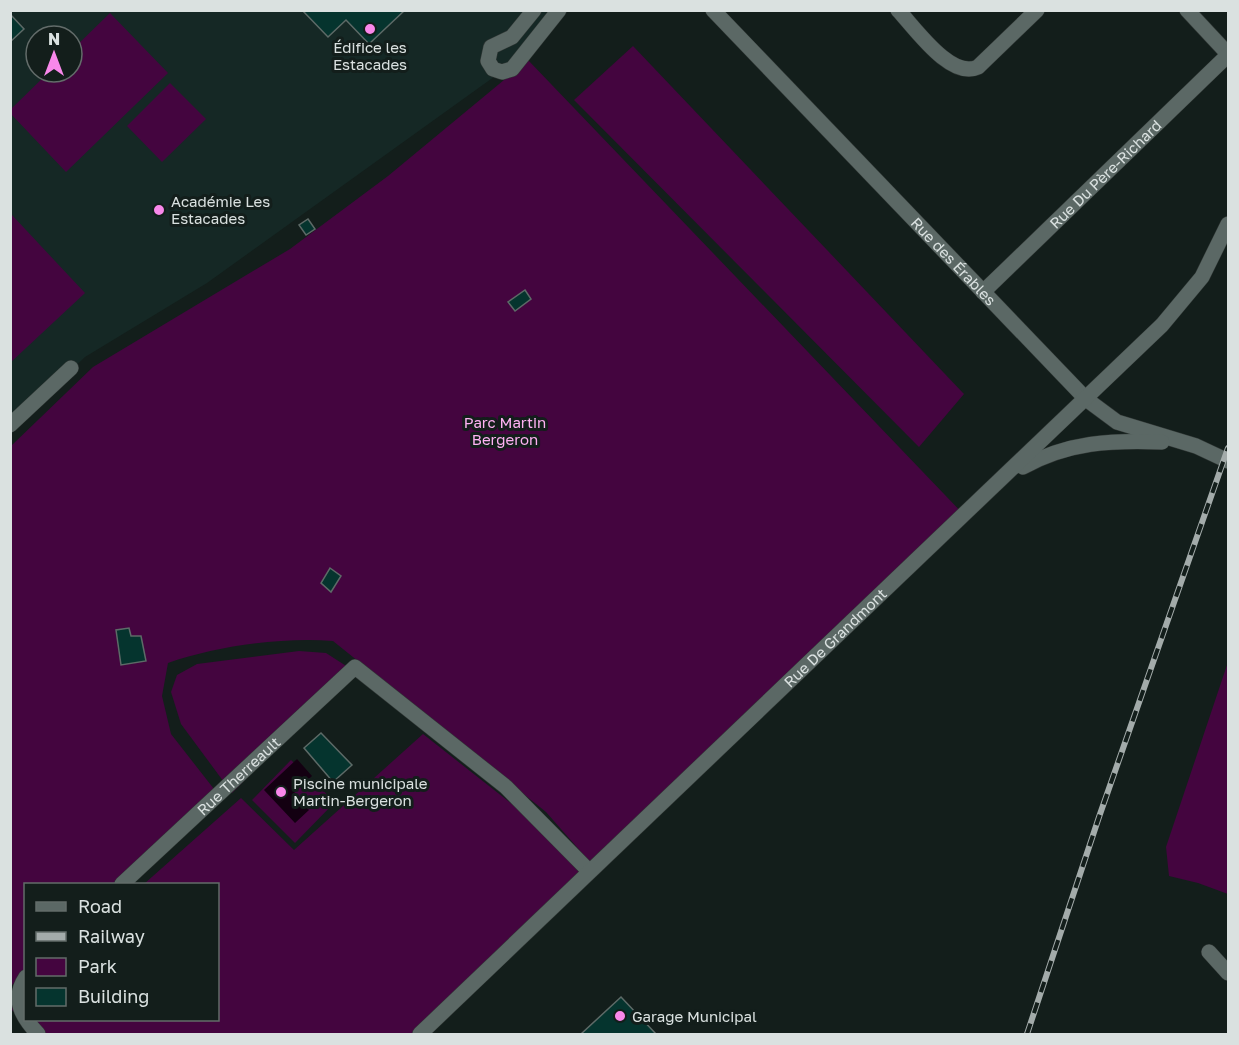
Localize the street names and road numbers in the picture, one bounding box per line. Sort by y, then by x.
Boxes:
street label: Rue Du Père-Richard [1046,116,1165,232]
street label: Rue des Érables [908,213,1000,309]
street label: Rue De Grandmont [780,584,890,691]
street label: Rue Therreault [193,733,284,819]

